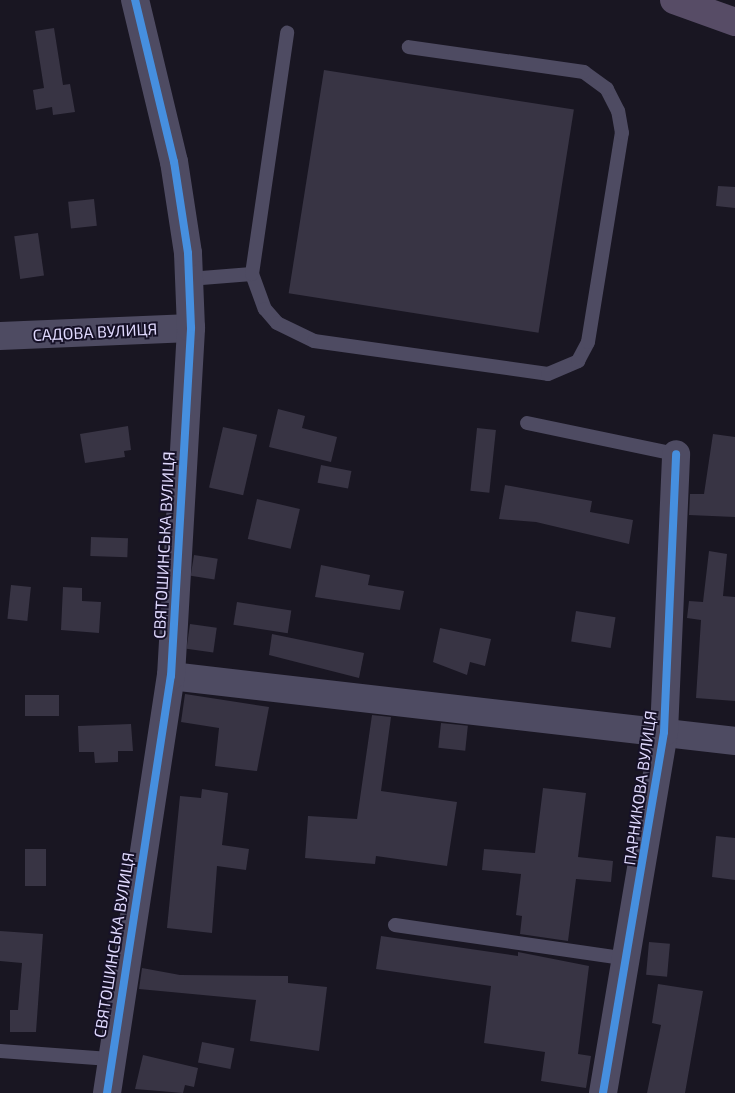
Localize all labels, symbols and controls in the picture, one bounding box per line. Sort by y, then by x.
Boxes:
street label: САДОВА ВУЛИЦЯ [32,319,158,345]
street label: СВЯТОШИНСЬКА ВУЛИЦЯ [150,451,178,639]
street label: ПАРНИКОВА ВУЛИЦЯ [620,709,660,867]
street label: СВЯТОШИНСЬКА ВУЛИЦЯ [90,851,138,1039]

